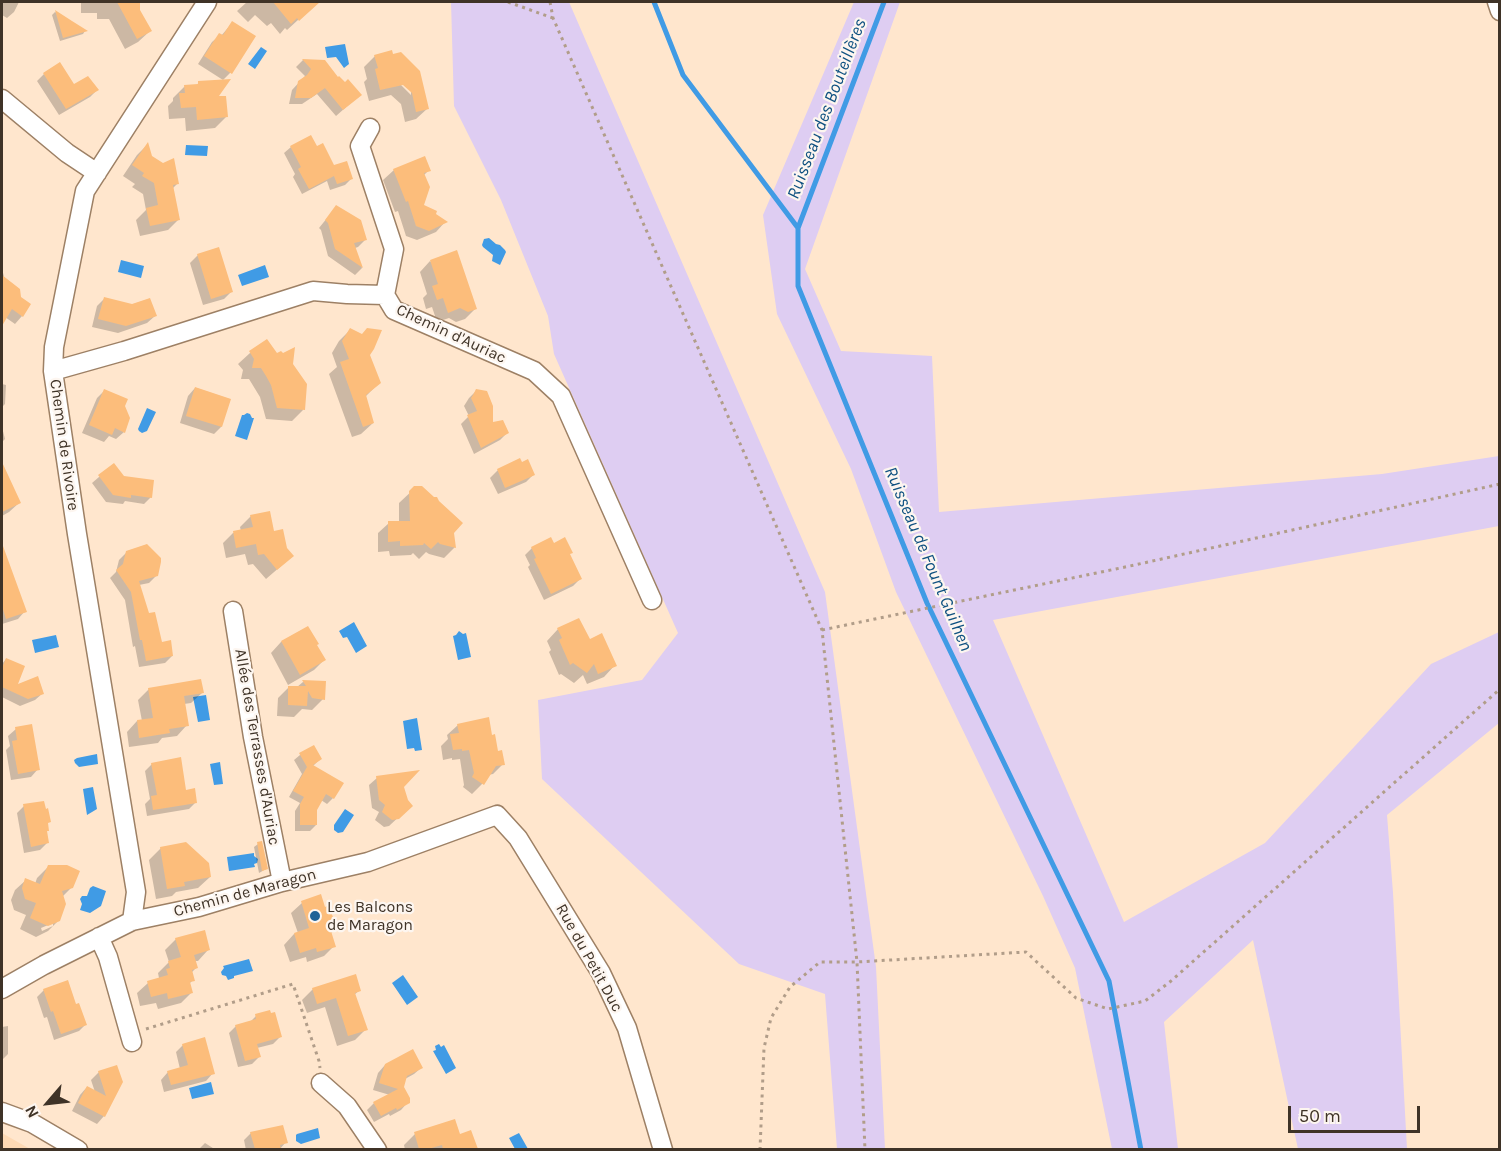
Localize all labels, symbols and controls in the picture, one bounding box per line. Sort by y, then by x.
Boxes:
water label: Ruisseau des Bouteillères [783,16,871,202]
street label: Chemin d'Auriac [393,300,509,368]
street label: Chemin de Rivoire [45,378,83,512]
water label: Ruisseau de Fount Guilhen [879,463,977,655]
street label: Allée des Terrasses d'Auriac [230,647,284,847]
street label: Chemin de Maragon [172,865,318,921]
place label: Les Balcons de Maragon [327,897,413,935]
street label: Rue du Petit Duc [551,901,627,1015]
marker: Les Balcons de Maragon [308,909,322,923]
north arrow [18,1073,78,1133]
scale bar [1291,1094,1423,1132]
text: N [21,1102,43,1121]
text: 50 m [1299,1105,1341,1127]

